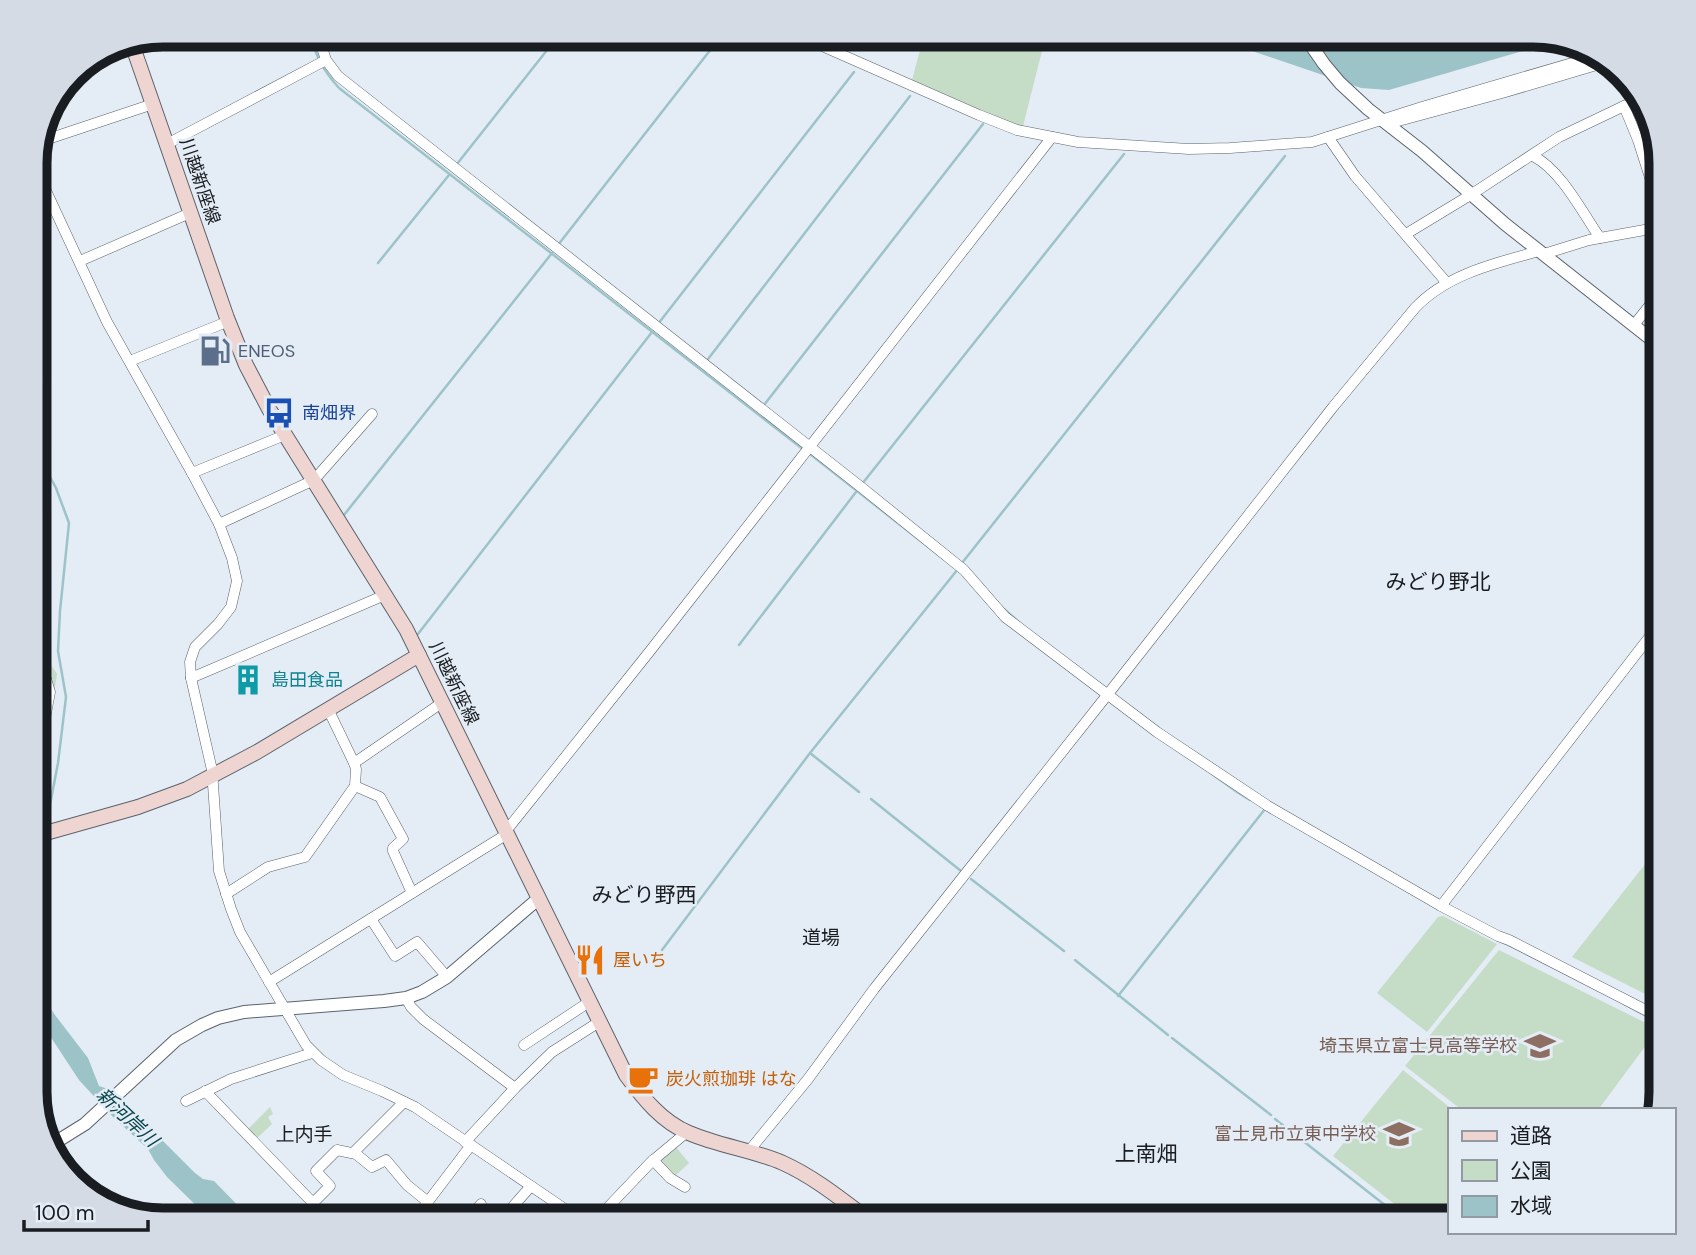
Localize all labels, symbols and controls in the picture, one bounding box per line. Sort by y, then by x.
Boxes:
street label: 川越新座線 [174,135,226,227]
fuel station icon: ENEOS [198,334,232,368]
place label: ENEOS [238,339,295,363]
bus stop icon: 南畑界 [262,396,296,430]
place label: 南畑界 [302,401,356,425]
district label: みどり野北 [1386,568,1491,596]
street label: 川越新座線 [423,637,485,729]
building icon: 島田食品 [231,663,265,697]
place label: 島田食品 [271,668,343,692]
district label: みどり野西 [592,881,697,909]
district label: 道場 [802,925,840,950]
restaurant icon: 屋いち [573,943,607,977]
place label: 屋いち [613,948,667,972]
school or university icon: 埼玉県立富士見高等学校 [1523,1029,1557,1063]
place label: 埼玉県立富士見高等学校 [1319,1034,1517,1058]
cafe icon: 炭火煎珈琲 はな [626,1062,660,1096]
place label: 炭火煎珈琲 はな [666,1067,797,1091]
water label: 新河岸川 [91,1082,165,1154]
legend [1448,1108,1675,1234]
school or university icon: 富士見市立東中学校 [1382,1117,1416,1151]
district label: 上内手 [275,1122,333,1147]
place label: 富士見市立東中学校 [1214,1122,1376,1146]
text: 道路 [1510,1122,1552,1150]
district label: 上南畑 [1115,1140,1178,1168]
text: 公園 [1510,1157,1552,1185]
scale bar [24,1188,149,1232]
text: 水域 [1510,1192,1552,1220]
text: 100 m [35,1199,95,1227]

